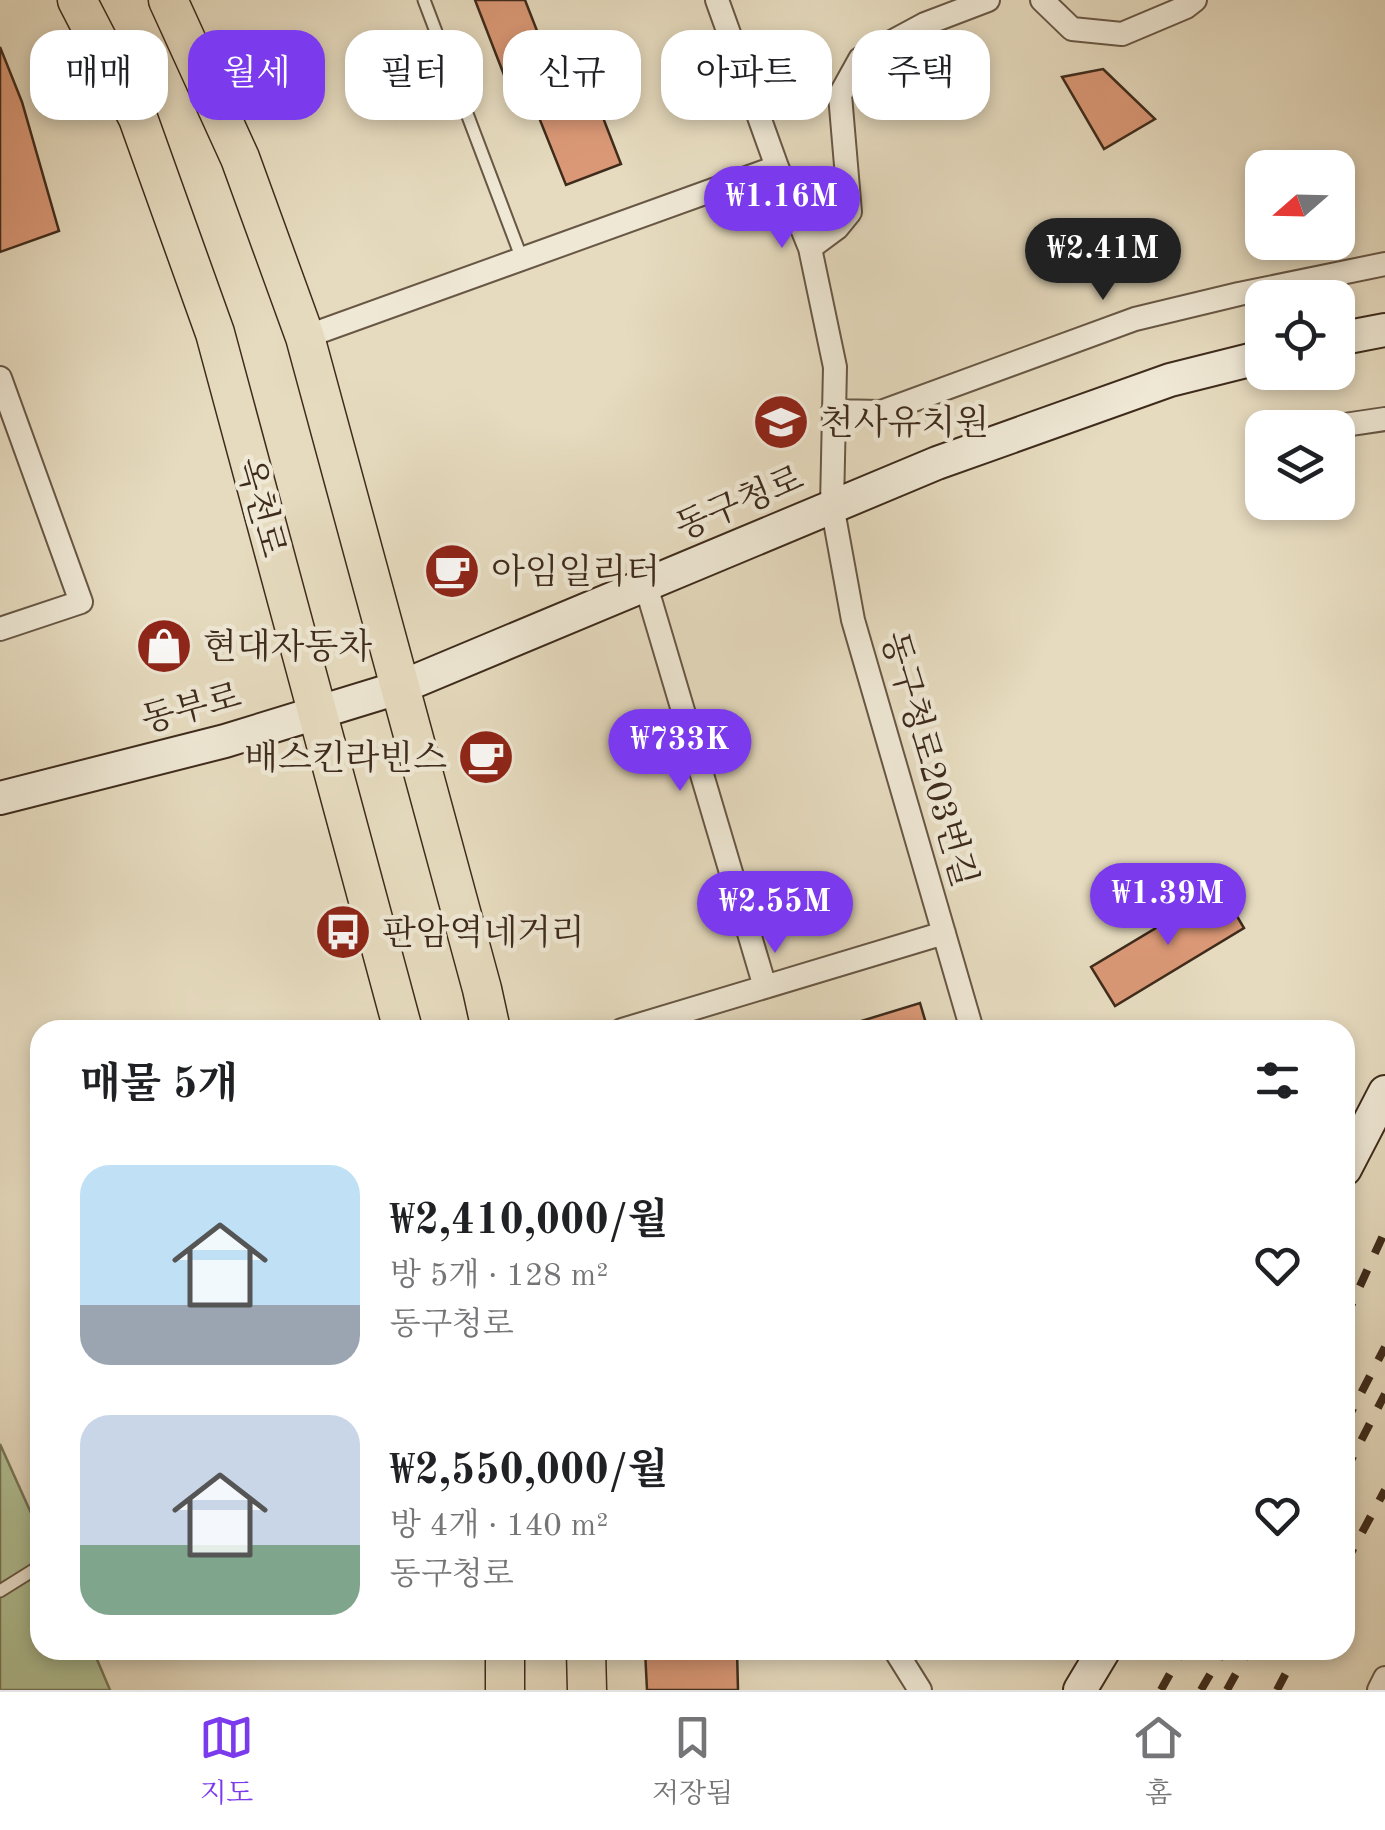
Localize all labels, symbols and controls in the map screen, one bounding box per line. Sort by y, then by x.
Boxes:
chip: 매매 [30,30,168,120]
chip: 월세 [188,30,325,120]
chip: 필터 [345,30,483,120]
chip: 신규 [503,30,641,120]
chip: 아파트 [661,30,832,120]
chip: 주택 [852,30,990,120]
north arrow [1245,150,1355,260]
map controls [1245,150,1355,520]
pin: ₩1.16M [701,166,863,251]
text: ₩1.16M [726,182,838,214]
pin: ₩2.41M [1022,218,1184,303]
text: ₩2.41M [1047,234,1159,266]
button: locate [1245,280,1355,390]
school or university icon: 천사유치원 [751,392,811,452]
place label: 천사유치원 [820,403,989,442]
button: layers [1245,410,1355,520]
street label: 옥천로 [230,453,293,561]
street label: 동구청로 [670,459,809,547]
cafe icon: 아임일리터 [422,541,482,601]
place label: 아임일리터 [491,553,660,591]
shop icon: 현대자동차 [134,616,194,676]
place label: 현대자동차 [203,627,372,666]
street label: 동구청로203번길 [874,627,984,891]
street label: 동부로 [138,677,245,739]
pin: ₩733K [610,709,750,794]
text: ₩733K [630,725,730,757]
cafe icon: 배스킨라빈스 [456,727,516,787]
place label: 배스킨라빈스 [244,739,447,777]
pin: ₩1.39M [1087,863,1249,948]
pin: ₩2.55M [694,871,856,956]
text: ₩1.39M [1112,879,1224,911]
text: ₩2.55M [719,887,831,919]
bus stop icon: 판암역네거리 [313,902,373,962]
place label: 판암역네거리 [382,914,585,952]
icon: filters [1250,1053,1305,1108]
text: 매물 5개 [80,1065,238,1107]
text: ₩2,410,000/월 [390,1201,668,1243]
icon: home [160,1205,280,1325]
icon: heart [1250,1238,1305,1293]
text: 방 5개 · 128 m² [390,1261,608,1293]
text: 동구청로 [390,1310,514,1342]
text: ₩2,550,000/월 [390,1451,668,1493]
icon: home [160,1455,280,1575]
icon: heart [1250,1488,1305,1543]
text: 방 4개 · 140 m² [390,1511,608,1543]
text: 동구청로 [390,1560,514,1592]
tab: 지도 [199,1710,254,1813]
tab: 저장됨 [652,1710,733,1813]
tab: 홈 [1131,1710,1186,1813]

